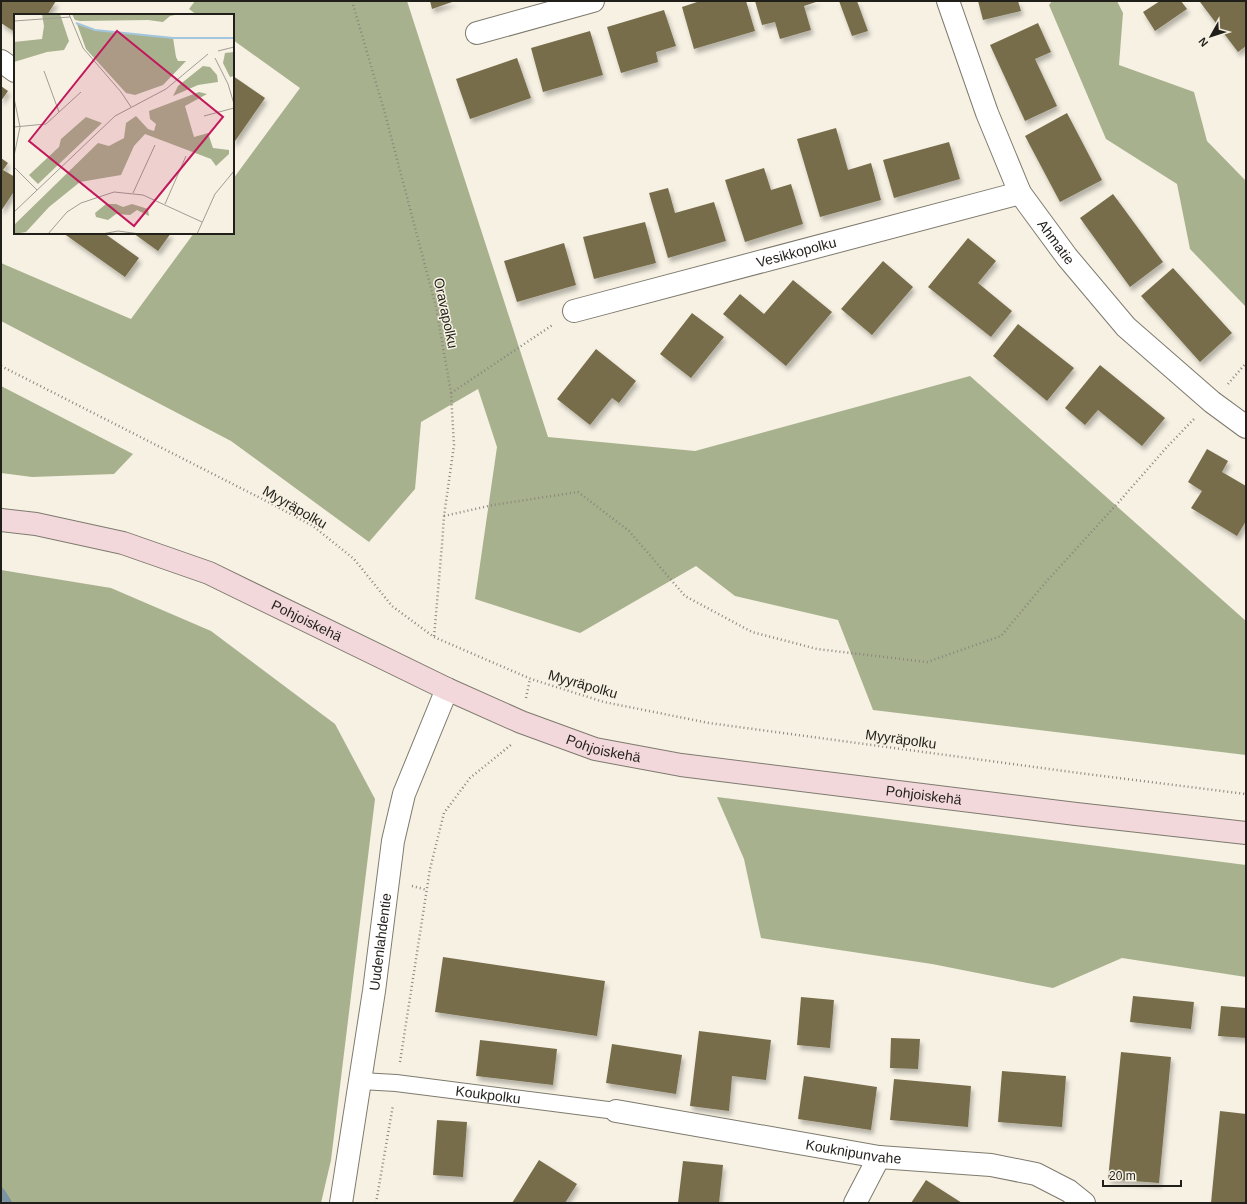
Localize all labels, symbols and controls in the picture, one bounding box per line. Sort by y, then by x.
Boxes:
inset map [14,14,234,234]
north arrow [1191,16,1231,56]
text: N [1196,35,1210,49]
street label: Ahmatie [1034,217,1078,268]
street label: Vesikkopolku [755,234,838,270]
street label: Oravapolku [431,276,461,350]
street label: Myyräpolku [260,482,330,532]
street label: Pohjoiskehä [269,597,345,645]
street label: Myyräpolku [546,666,620,702]
street label: Myyräpolku [864,726,938,752]
street label: Pohjoiskehä [564,731,642,765]
street label: Pohjoiskehä [885,782,963,808]
street label: Uudenlahdentie [366,892,394,992]
street label: Koukpolku [455,1083,522,1107]
street label: Kouknipunvahe [804,1136,902,1167]
scale bar [1103,1162,1181,1188]
text: 20 m [1109,1169,1136,1183]

